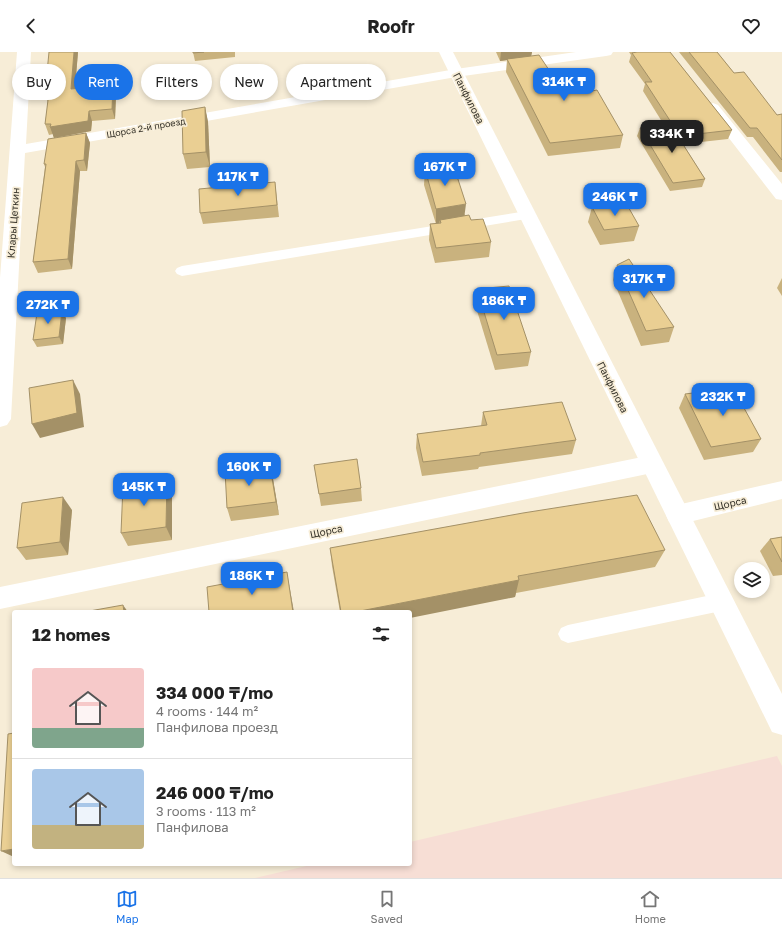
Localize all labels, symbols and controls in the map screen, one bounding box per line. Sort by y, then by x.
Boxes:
icon: back [20,15,42,37]
text: Roofr [367,15,415,37]
icon: heart [740,15,762,37]
chip: Buy [12,64,66,100]
chip: Rent [74,64,133,100]
chip: Filters [141,64,212,100]
chip: New [220,64,278,100]
chip: Apartment [286,64,386,100]
pin: 314K ₸ [531,68,597,102]
street label: Панфилова [451,70,487,126]
text: 314K ₸ [542,73,586,89]
street label: Щорса 2-й проезд [105,115,187,140]
pin: 334K ₸ [639,120,705,154]
text: 334K ₸ [649,125,695,141]
pin: 167K ₸ [412,153,478,187]
text: 167K ₸ [423,158,467,174]
pin: 117K ₸ [205,163,271,197]
text: 117K ₸ [217,168,259,184]
pin: 246K ₸ [582,183,648,217]
street label: Клары Цеткин [5,187,21,259]
text: 246K ₸ [592,188,638,204]
pin: 317K ₸ [611,265,677,299]
text: 317K ₸ [623,270,665,286]
pin: 186K ₸ [471,287,537,321]
pin: 272K ₸ [15,291,81,325]
text: 186K ₸ [482,292,526,308]
text: 272K ₸ [26,296,70,312]
street label: Панфилова [595,359,631,415]
pin: 232K ₸ [690,383,756,417]
text: 232K ₸ [701,388,745,404]
pin: 160K ₸ [216,453,282,487]
text: 160K ₸ [227,458,271,474]
pin: 145K ₸ [111,473,177,507]
text: 145K ₸ [122,478,166,494]
street label: Щорса [713,493,747,513]
street label: Щорса [309,522,343,540]
pin: 186K ₸ [219,562,285,596]
map controls [734,562,770,598]
button: layers [734,562,770,598]
text: 186K ₸ [230,567,274,583]
icon: filters [370,623,392,645]
text: 12 homes [32,624,110,645]
text: 334 000 ₸/mo [156,682,273,703]
icon: home [64,684,112,732]
text: 4 rooms · 144 m² [156,703,258,719]
text: Панфилова проезд [156,719,278,735]
text: 246 000 ₸/mo [156,782,274,803]
icon: home [64,785,112,833]
text: 3 rooms · 113 m² [156,803,256,819]
text: Панфилова [156,819,229,835]
tab: Map [116,888,139,925]
tab: Saved [371,888,403,925]
tab: Home [635,888,666,925]

